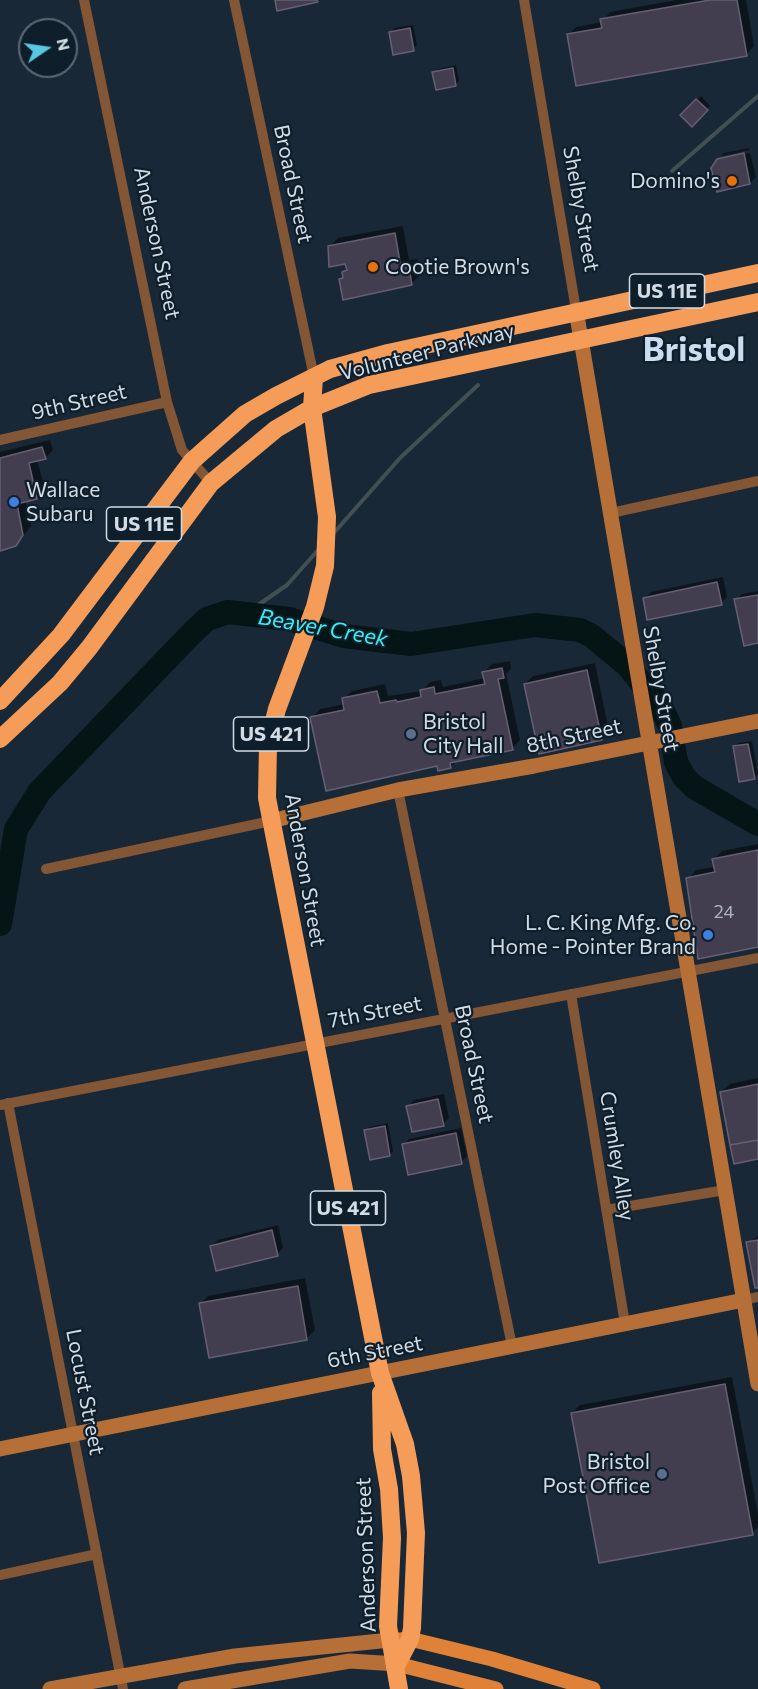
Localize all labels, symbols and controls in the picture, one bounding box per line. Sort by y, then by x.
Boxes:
north arrow [18,18,78,78]
text: N [53,36,75,52]
street label: Broad Street [268,122,318,246]
street label: Shelby Street [558,144,604,274]
street label: Anderson Street [129,164,185,322]
place label: Domino's [630,168,720,194]
marker: Domino's [725,174,739,188]
place label: Cootie Brown's [385,254,530,280]
marker: Cootie Brown's [366,260,380,274]
road number: US 11E [630,274,704,308]
street label: Volunteer Parkway [337,318,517,386]
district label: Bristol [643,330,745,370]
street label: 9th Street [29,379,129,425]
place label: Wallace Subaru [26,477,100,527]
marker: Wallace Subaru [7,495,21,509]
road number: US 11E [106,507,182,541]
water label: Beaver Creek [256,604,390,652]
street label: Shelby Street [638,624,684,754]
place label: Bristol City Hall [423,709,504,759]
street label: 8th Street [524,714,624,758]
road number: US 421 [234,717,308,751]
marker: Bristol City Hall [404,727,418,741]
street label: Anderson Street [279,791,331,949]
house number: 24 [714,901,734,923]
place label: L. C. King Mfg. Co. Home - Pointer Brand [490,910,696,960]
marker: L. C. King Mfg. Co. Home - Pointer Brand [701,928,715,942]
street label: 7th Street [326,991,424,1033]
street label: Broad Street [449,1002,499,1126]
street label: Crumley Alley [594,1089,640,1223]
road number: US 421 [310,1191,386,1225]
street label: Locust Street [60,1327,110,1457]
street label: 6th Street [325,1330,425,1374]
place label: Bristol Post Office [543,1449,650,1499]
marker: Bristol Post Office [655,1467,669,1481]
street label: Anderson Street [351,1477,381,1633]

